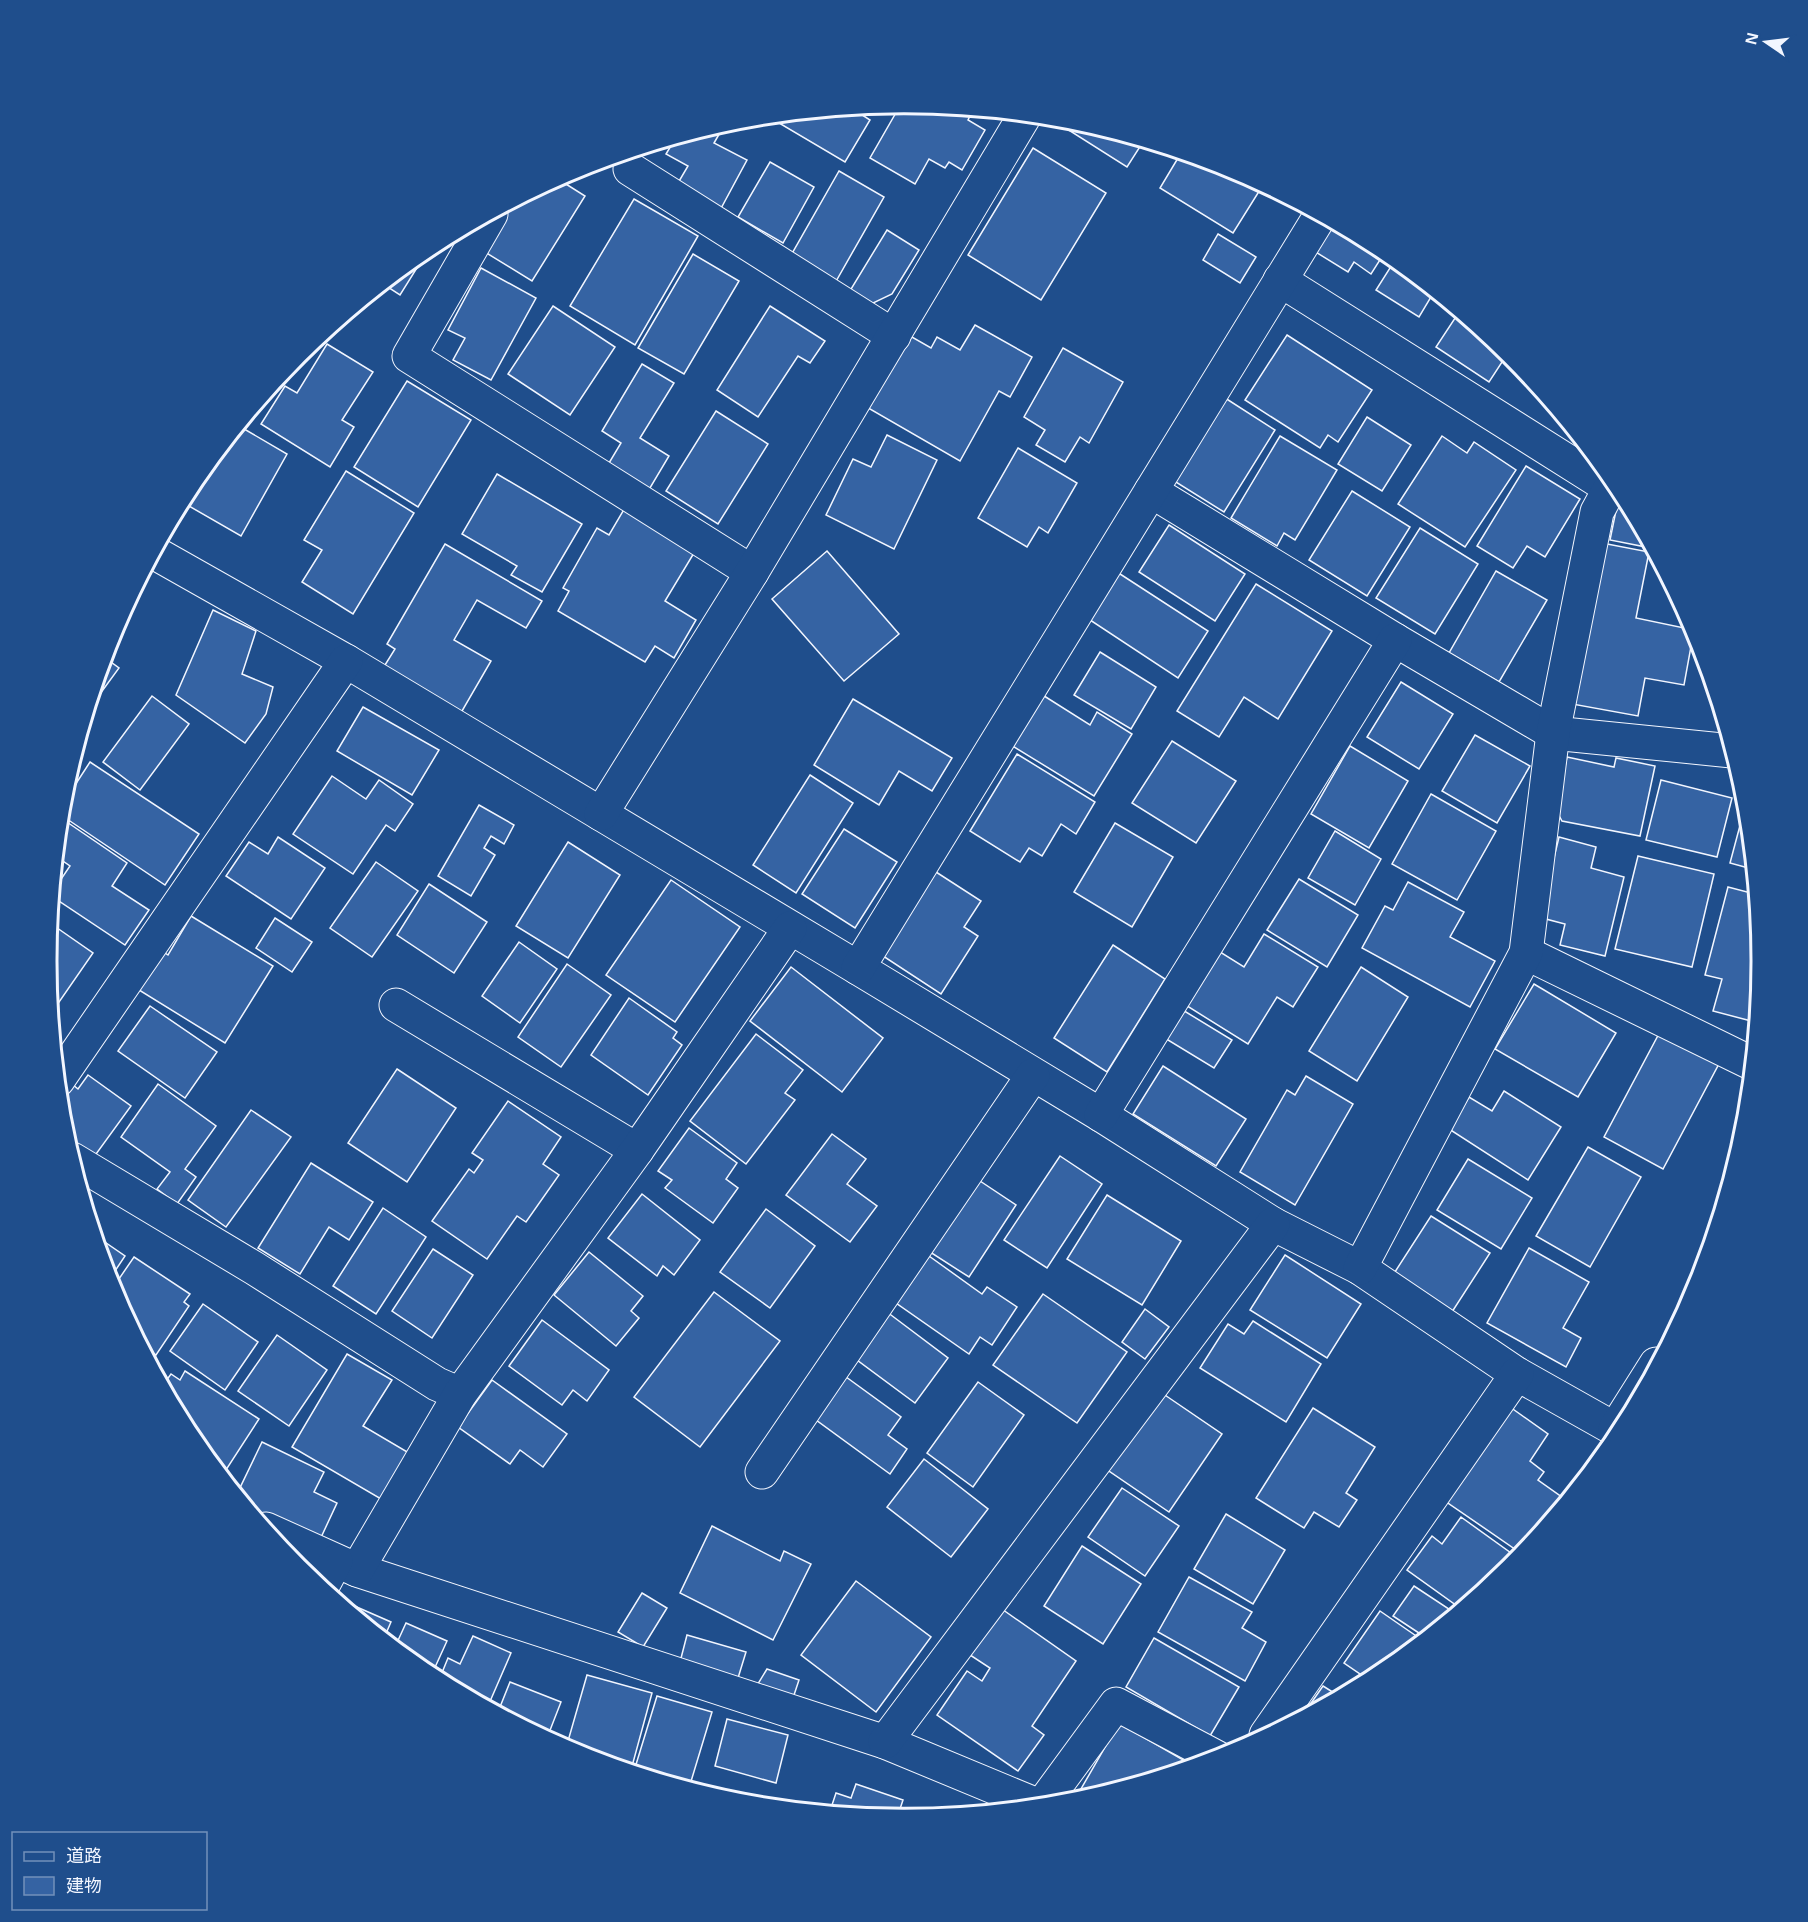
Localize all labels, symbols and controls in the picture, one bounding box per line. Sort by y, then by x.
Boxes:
north arrow [1736,12,1796,72]
text: N [1742,31,1762,46]
legend [12,1832,207,1910]
text: 道路 [66,1846,102,1866]
text: 建物 [66,1876,102,1896]

